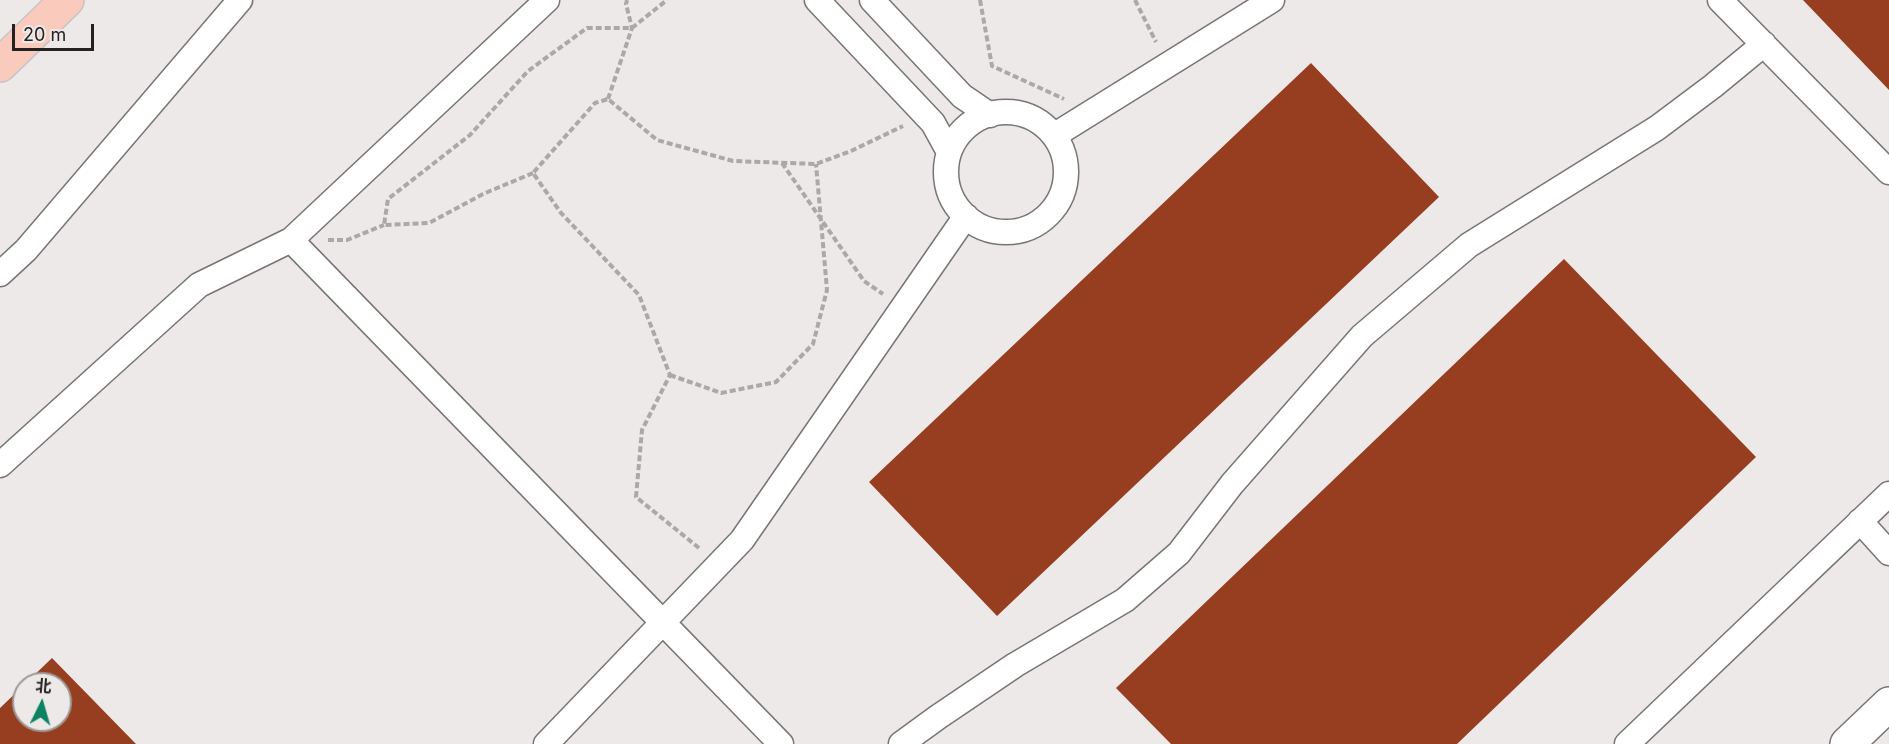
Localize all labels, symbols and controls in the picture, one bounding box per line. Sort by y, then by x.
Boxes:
scale bar [15,12,98,50]
text: 20 m [23,24,66,45]
north arrow [12,672,72,732]
text: 北 [35,675,52,697]

